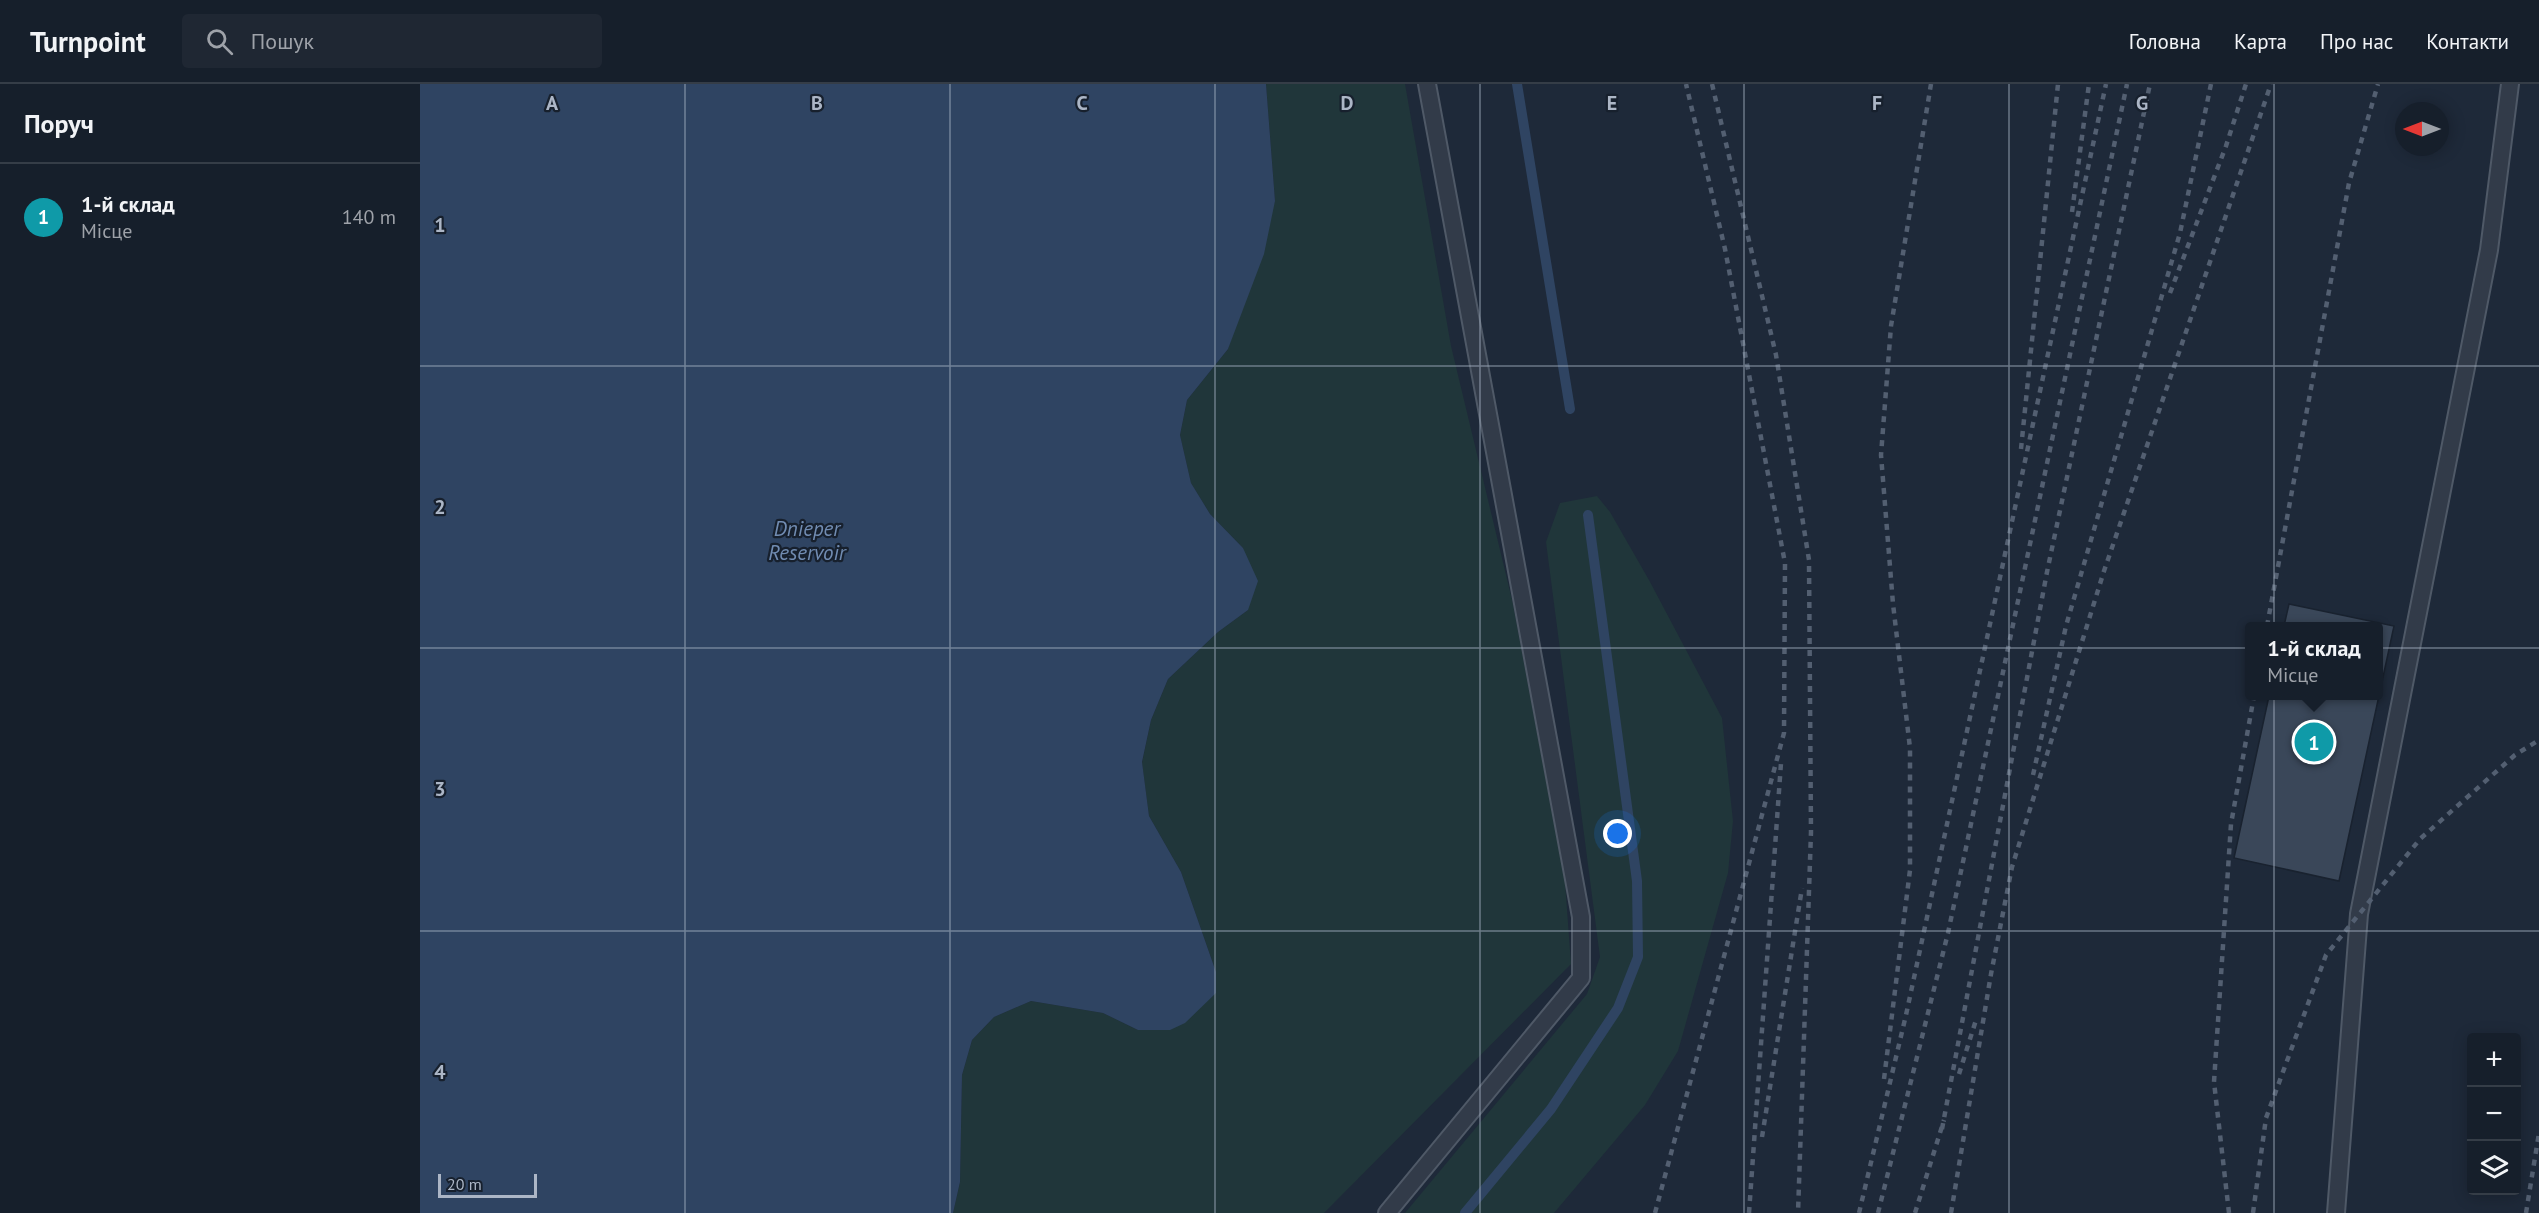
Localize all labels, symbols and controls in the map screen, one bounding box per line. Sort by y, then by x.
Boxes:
search box [182,14,602,68]
text: Turnpoint [30,23,146,60]
icon: search [203,25,236,58]
text: Пошук [251,27,314,55]
text: Головна [2129,28,2201,55]
text: Карта [2234,28,2287,55]
text: Про нас [2320,28,2393,55]
text: Контакти [2426,28,2509,55]
text: A [546,90,559,116]
text: B [811,90,823,116]
text: C [1076,90,1088,116]
text: D [1341,90,1354,116]
text: E [1607,90,1617,116]
text: F [1872,90,1882,116]
text: G [2136,90,2148,116]
north arrow [2395,102,2449,156]
text: Поруч [24,107,94,140]
text: 1-й склад [81,190,175,218]
text: 1 [38,204,49,230]
text: 140 m [342,204,396,230]
text: 1 [434,212,446,238]
text: Місце [81,218,132,244]
text: 2 [434,494,446,520]
water label: Dnieper Reservoir [768,515,848,566]
popup [2245,622,2383,700]
text: 1-й склад [2267,634,2361,662]
text: Місце [2267,662,2319,688]
pin: 1 [2294,720,2334,764]
text: 3 [434,776,446,802]
your location [1603,819,1632,848]
map controls [2467,1033,2521,1195]
button: + [2467,1033,2521,1087]
text: 4 [434,1059,446,1085]
button: − [2467,1087,2521,1141]
button: layers [2467,1141,2521,1195]
scale bar [438,1171,537,1198]
text: 20 m [447,1174,482,1194]

